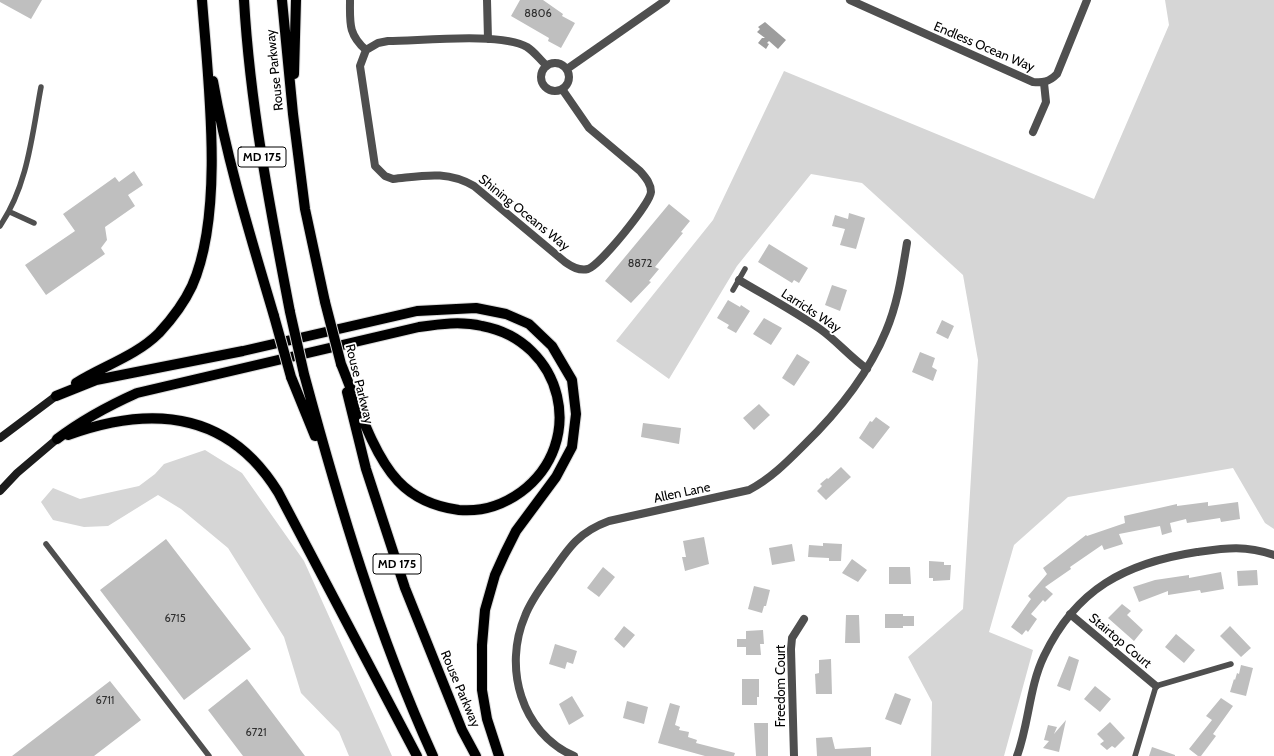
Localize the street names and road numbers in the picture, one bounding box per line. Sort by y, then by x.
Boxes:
street label: Endless Ocean Way [931,19,1037,75]
street label: Rouse Parkway [263,28,287,112]
road number: MD 175 [238,147,286,167]
street label: Shining Oceans Way [475,172,573,254]
street label: Larricks Way [778,286,844,336]
street label: Rouse Parkway [342,342,376,426]
street label: Allen Lane [652,479,712,507]
road number: MD 175 [373,554,421,574]
street label: Stairtop Court [1086,610,1154,672]
street label: Freedom Court [773,645,789,727]
street label: Rouse Parkway [437,648,483,730]

